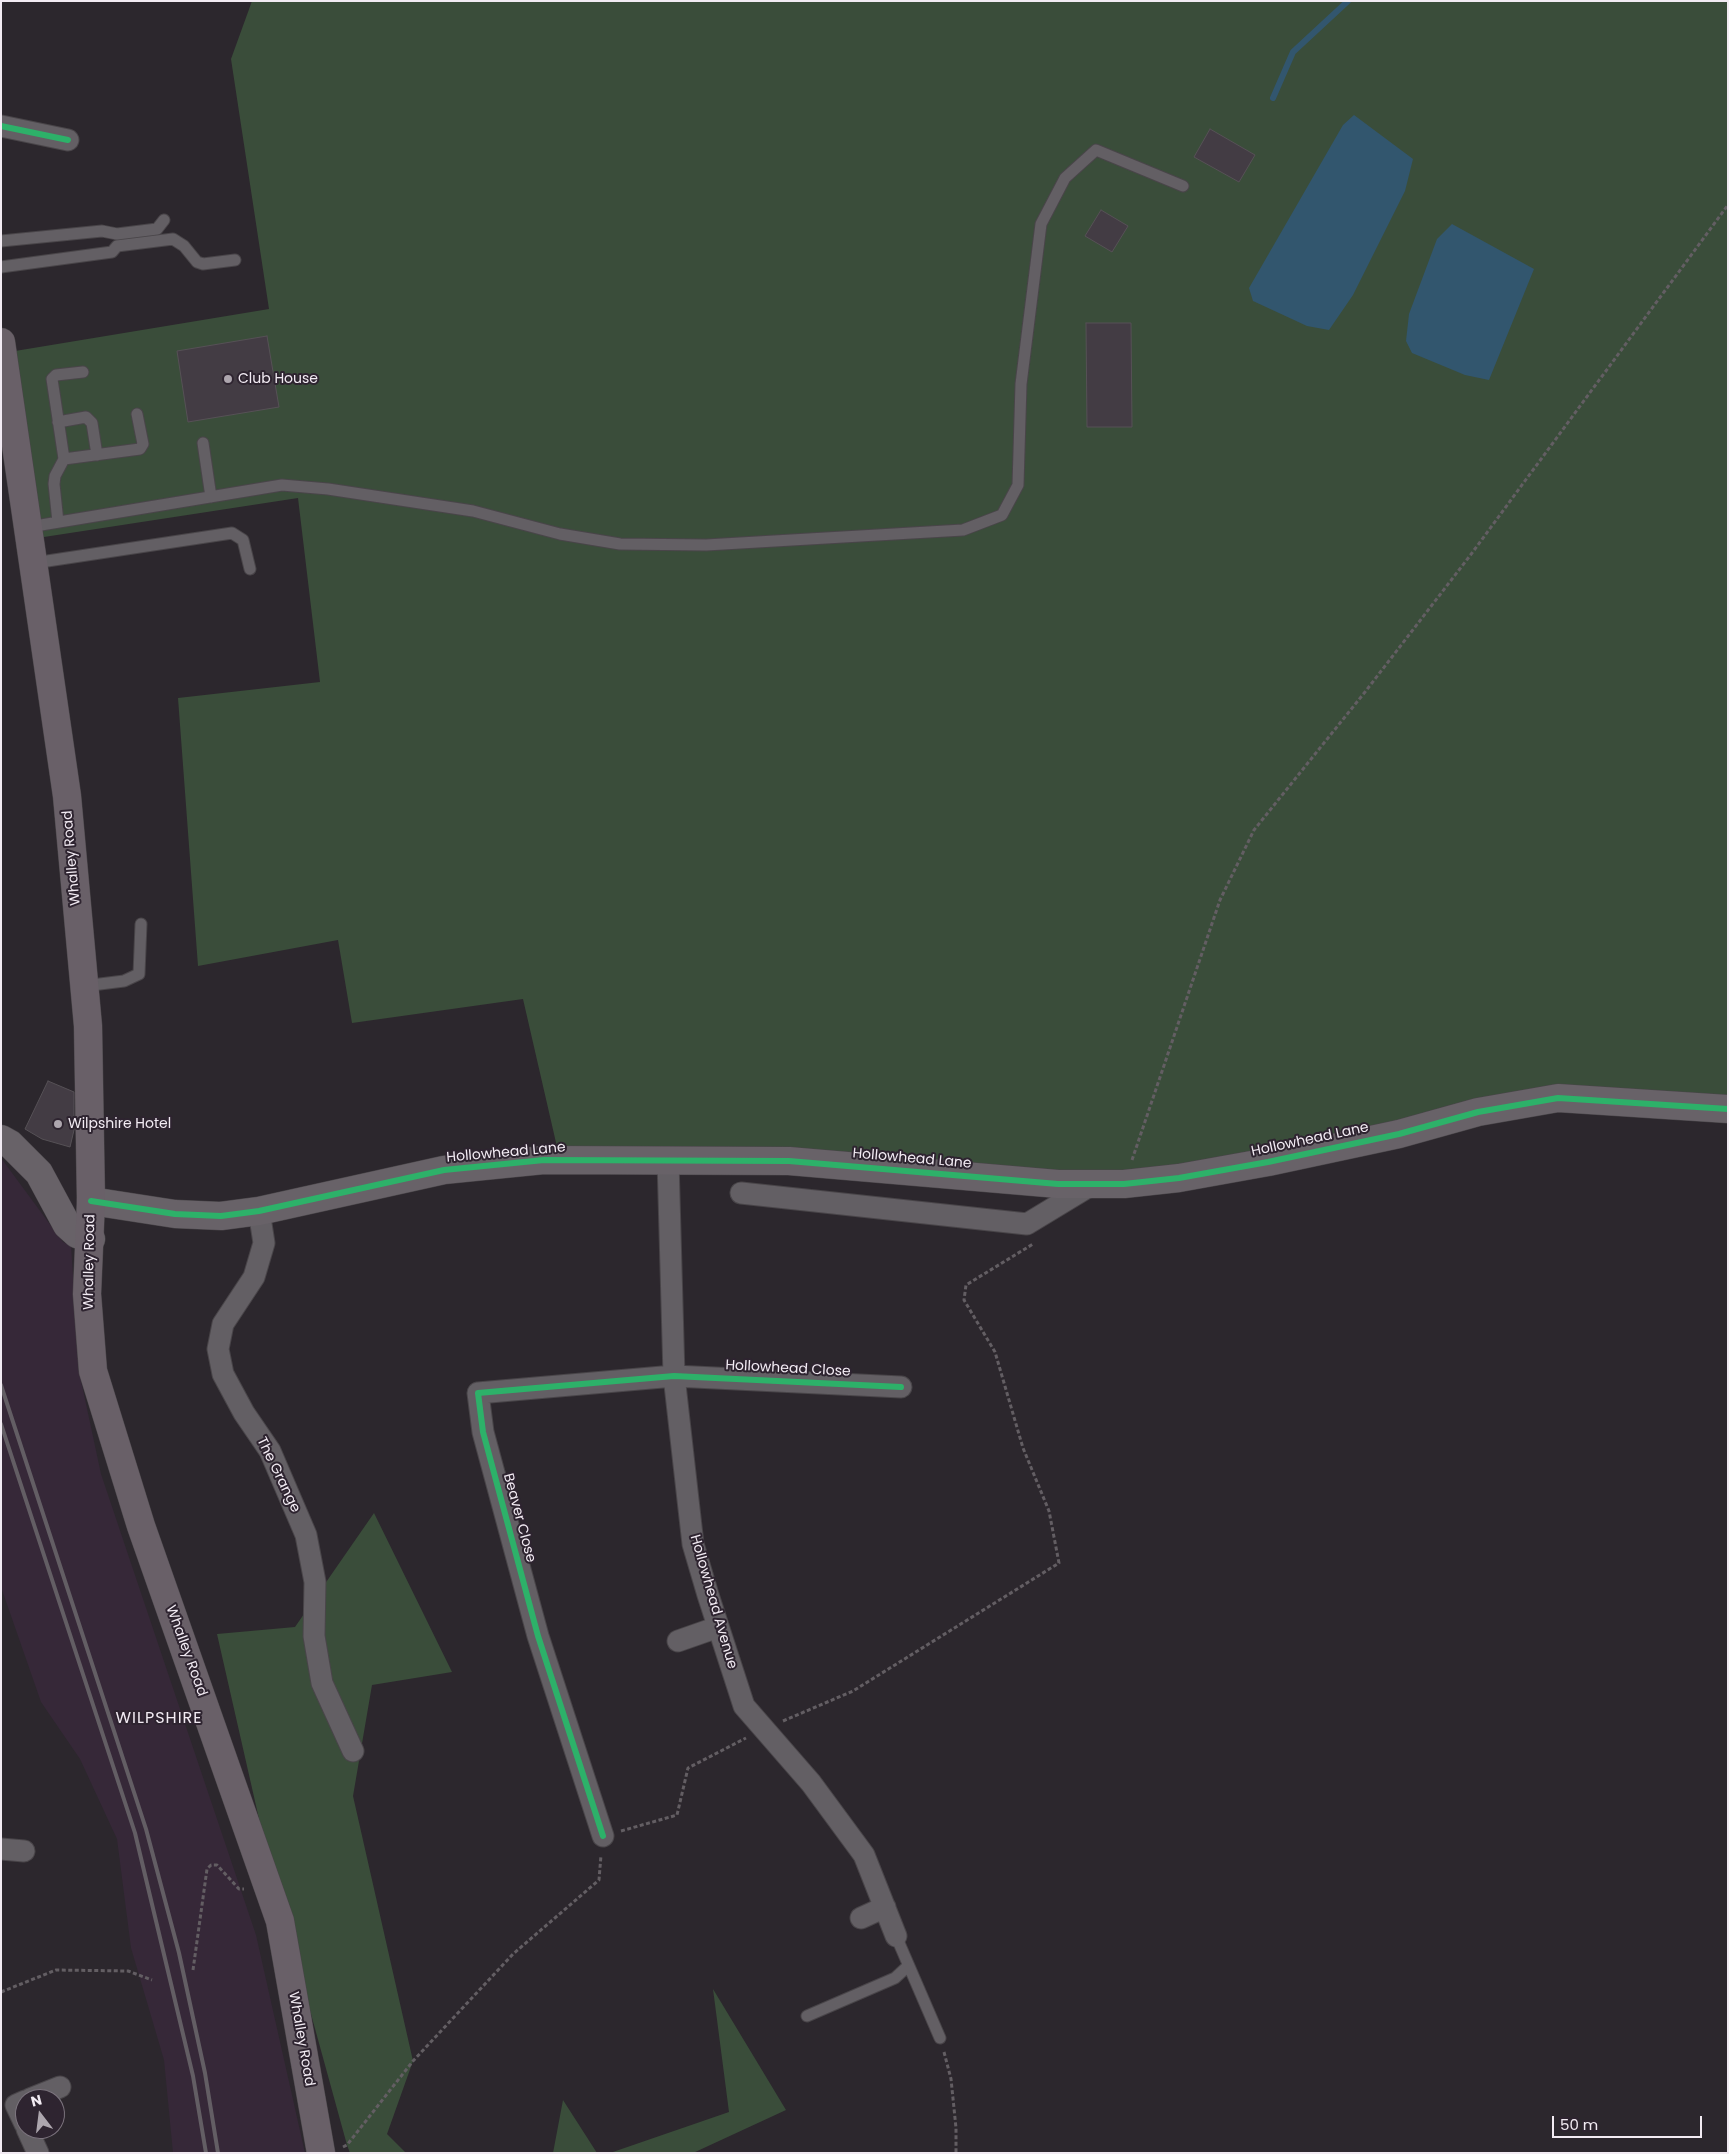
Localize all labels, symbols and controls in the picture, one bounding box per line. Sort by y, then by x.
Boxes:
place label: Club House [238,371,318,387]
marker: Club House [222,373,234,385]
street label: Whalley Road [59,810,85,906]
place label: Wilpshire Hotel [68,1116,171,1132]
marker: Wilpshire Hotel [52,1118,64,1130]
street label: Hollowhead Lane [1250,1119,1370,1161]
street label: Hollowhead Lane [446,1139,566,1167]
street label: Hollowhead Lane [852,1145,972,1173]
street label: Whalley Road [81,1214,99,1310]
street label: Hollowhead Close [725,1357,851,1381]
street label: The Grange [253,1435,303,1515]
street label: Beaver Close [499,1472,539,1564]
street label: Hollowhead Avenue [686,1533,740,1671]
street label: Whalley Road [162,1603,210,1699]
district label: WILPSHIRE [114,1709,204,1729]
street label: Whalley Road [284,1990,318,2088]
north arrow [15,2089,65,2139]
text: N [29,2089,44,2111]
scale bar [1554,2106,1704,2138]
text: 50 m [1560,2114,1598,2135]

